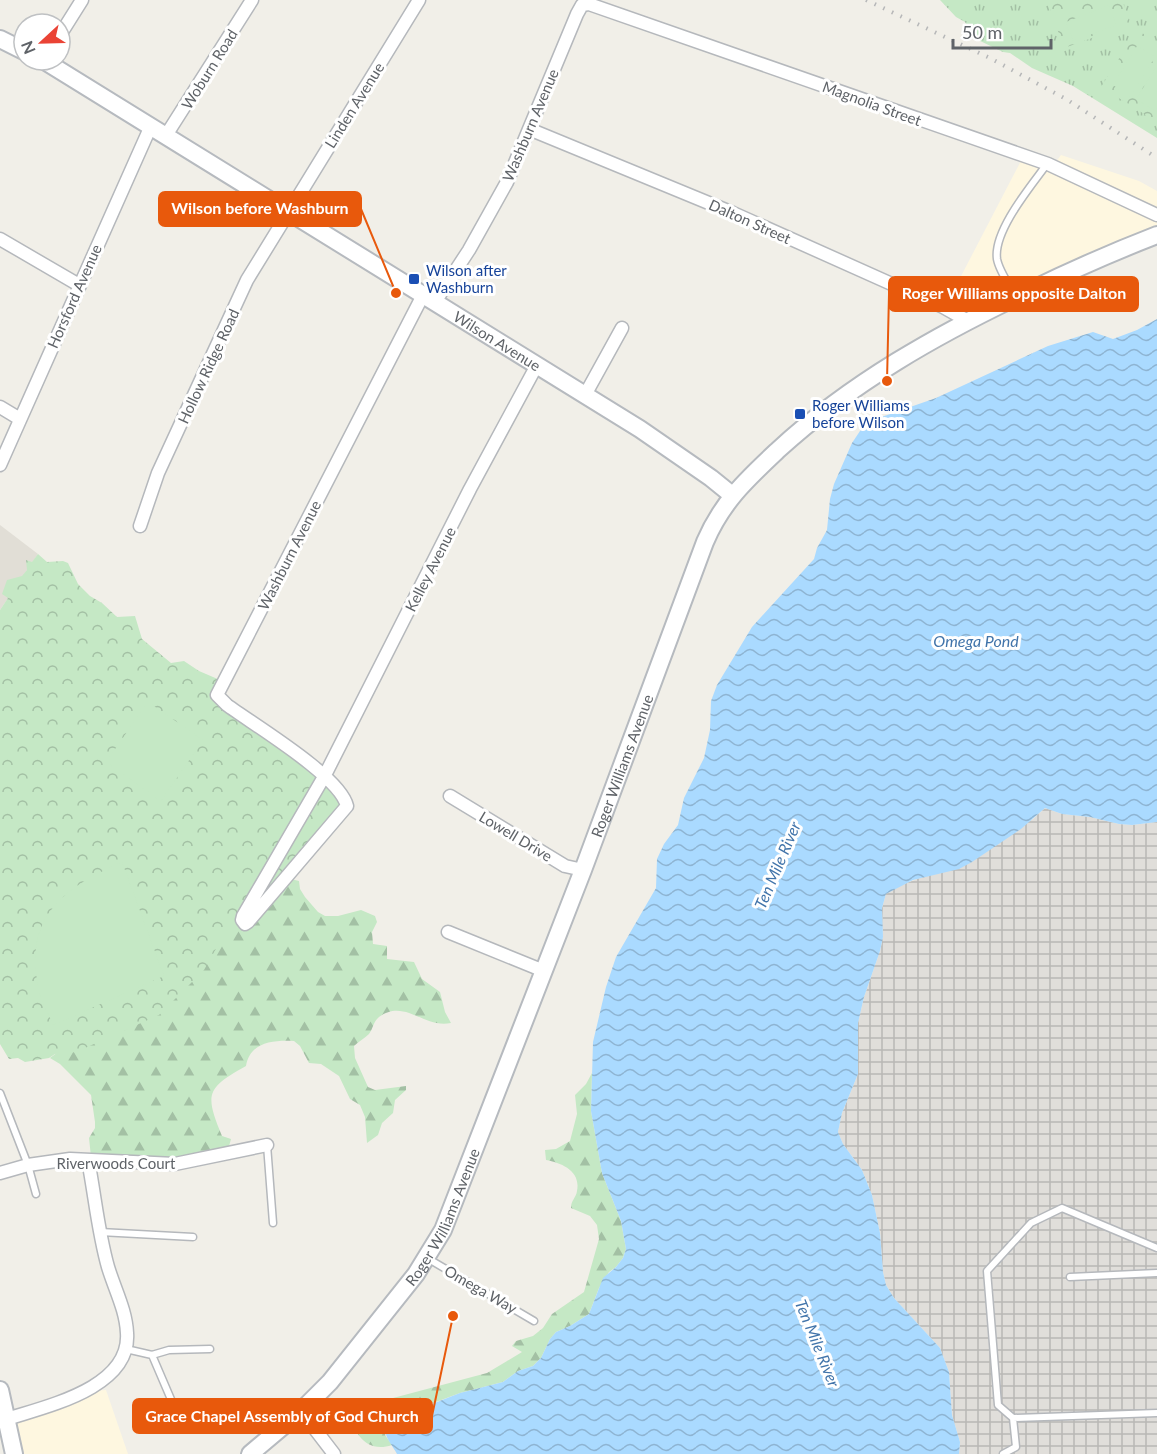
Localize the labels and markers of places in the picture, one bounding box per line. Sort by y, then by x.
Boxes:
callout: Wilson before Washburn [159,192,361,226]
place label: Wilson after Washburn [426,261,507,296]
marker: Wilson after Washburn [407,272,421,286]
callout: Roger Williams opposite Dalton [889,277,1138,311]
place label: Roger Williams before Wilson [812,396,910,431]
marker: Roger Williams before Wilson [793,407,807,421]
callout: Grace Chapel Assembly of God Church [133,1399,432,1433]

